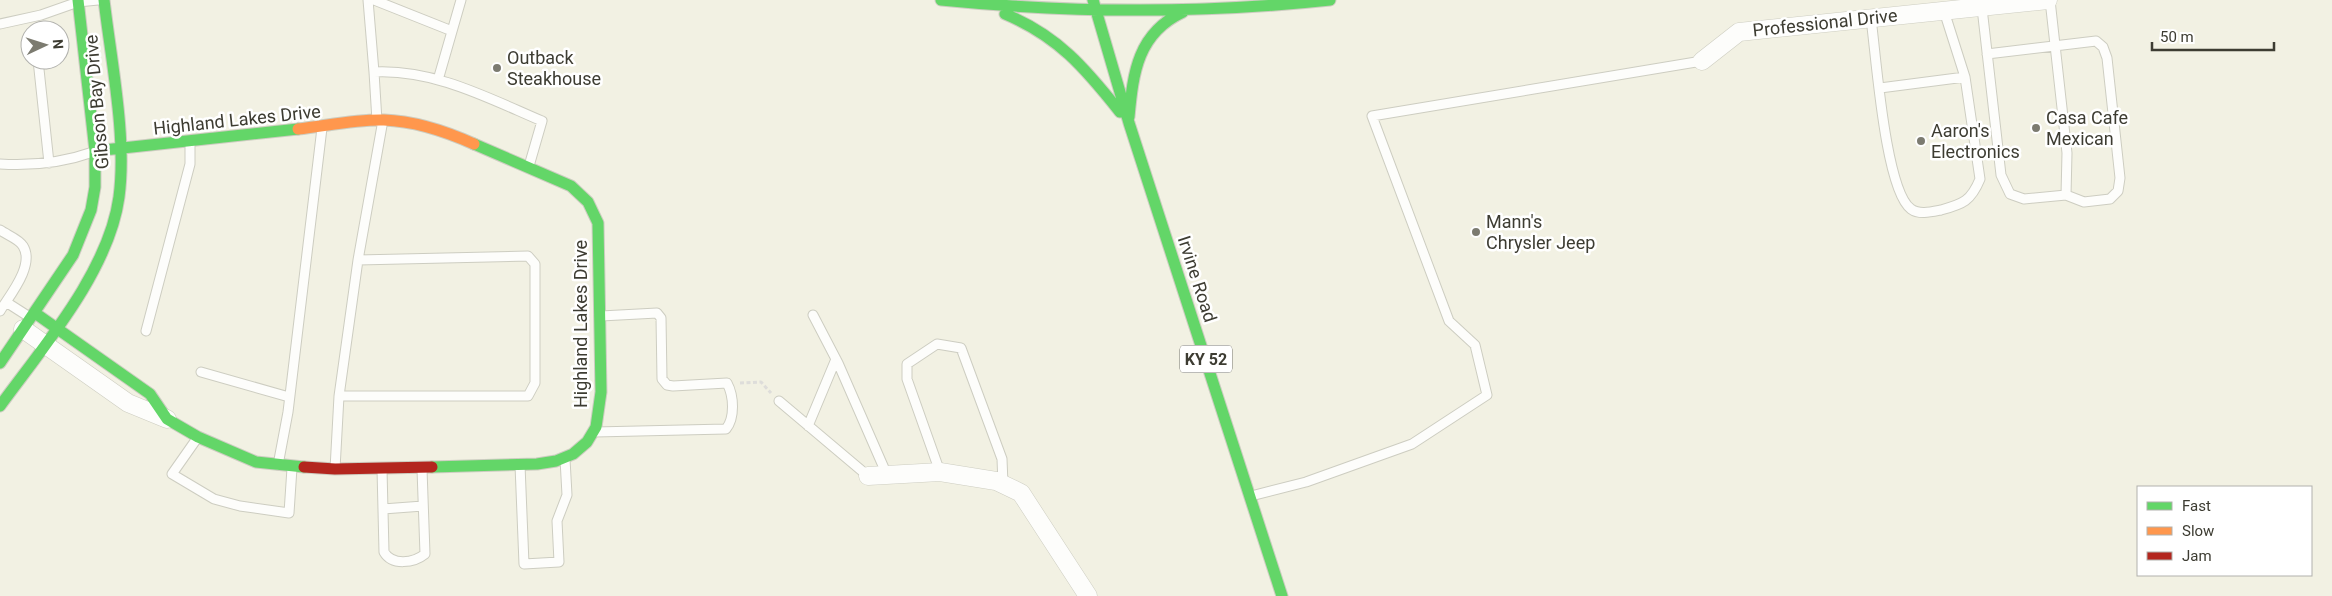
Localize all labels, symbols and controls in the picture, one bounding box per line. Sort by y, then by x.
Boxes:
street label: Professional Drive [1752,4,1898,41]
north arrow [20,20,70,70]
scale bar [2152,20,2274,52]
text: 50 m [2160,28,2194,46]
street label: Gibson Bay Drive [80,34,113,170]
text: N [50,39,66,50]
place label: Outback Steakhouse [507,47,601,89]
marker: Outback Steakhouse [491,62,503,74]
street label: Highland Lakes Drive [152,100,322,139]
place label: Casa Cafe Mexican [2046,107,2128,149]
place label: Aaron's Electronics [1931,120,2020,162]
marker: Casa Cafe Mexican [2030,122,2042,134]
marker: Aaron's Electronics [1915,135,1927,147]
place label: Mann's Chrysler Jeep [1486,211,1595,253]
marker: Mann's Chrysler Jeep [1470,226,1482,238]
street label: Irvine Road [1174,233,1221,325]
street label: Highland Lakes Drive [570,240,591,408]
road number: KY 52 [1180,346,1232,372]
legend [2137,486,2312,576]
text: Fast [2182,497,2211,515]
text: Slow [2182,522,2214,540]
text: Jam [2182,547,2212,565]

